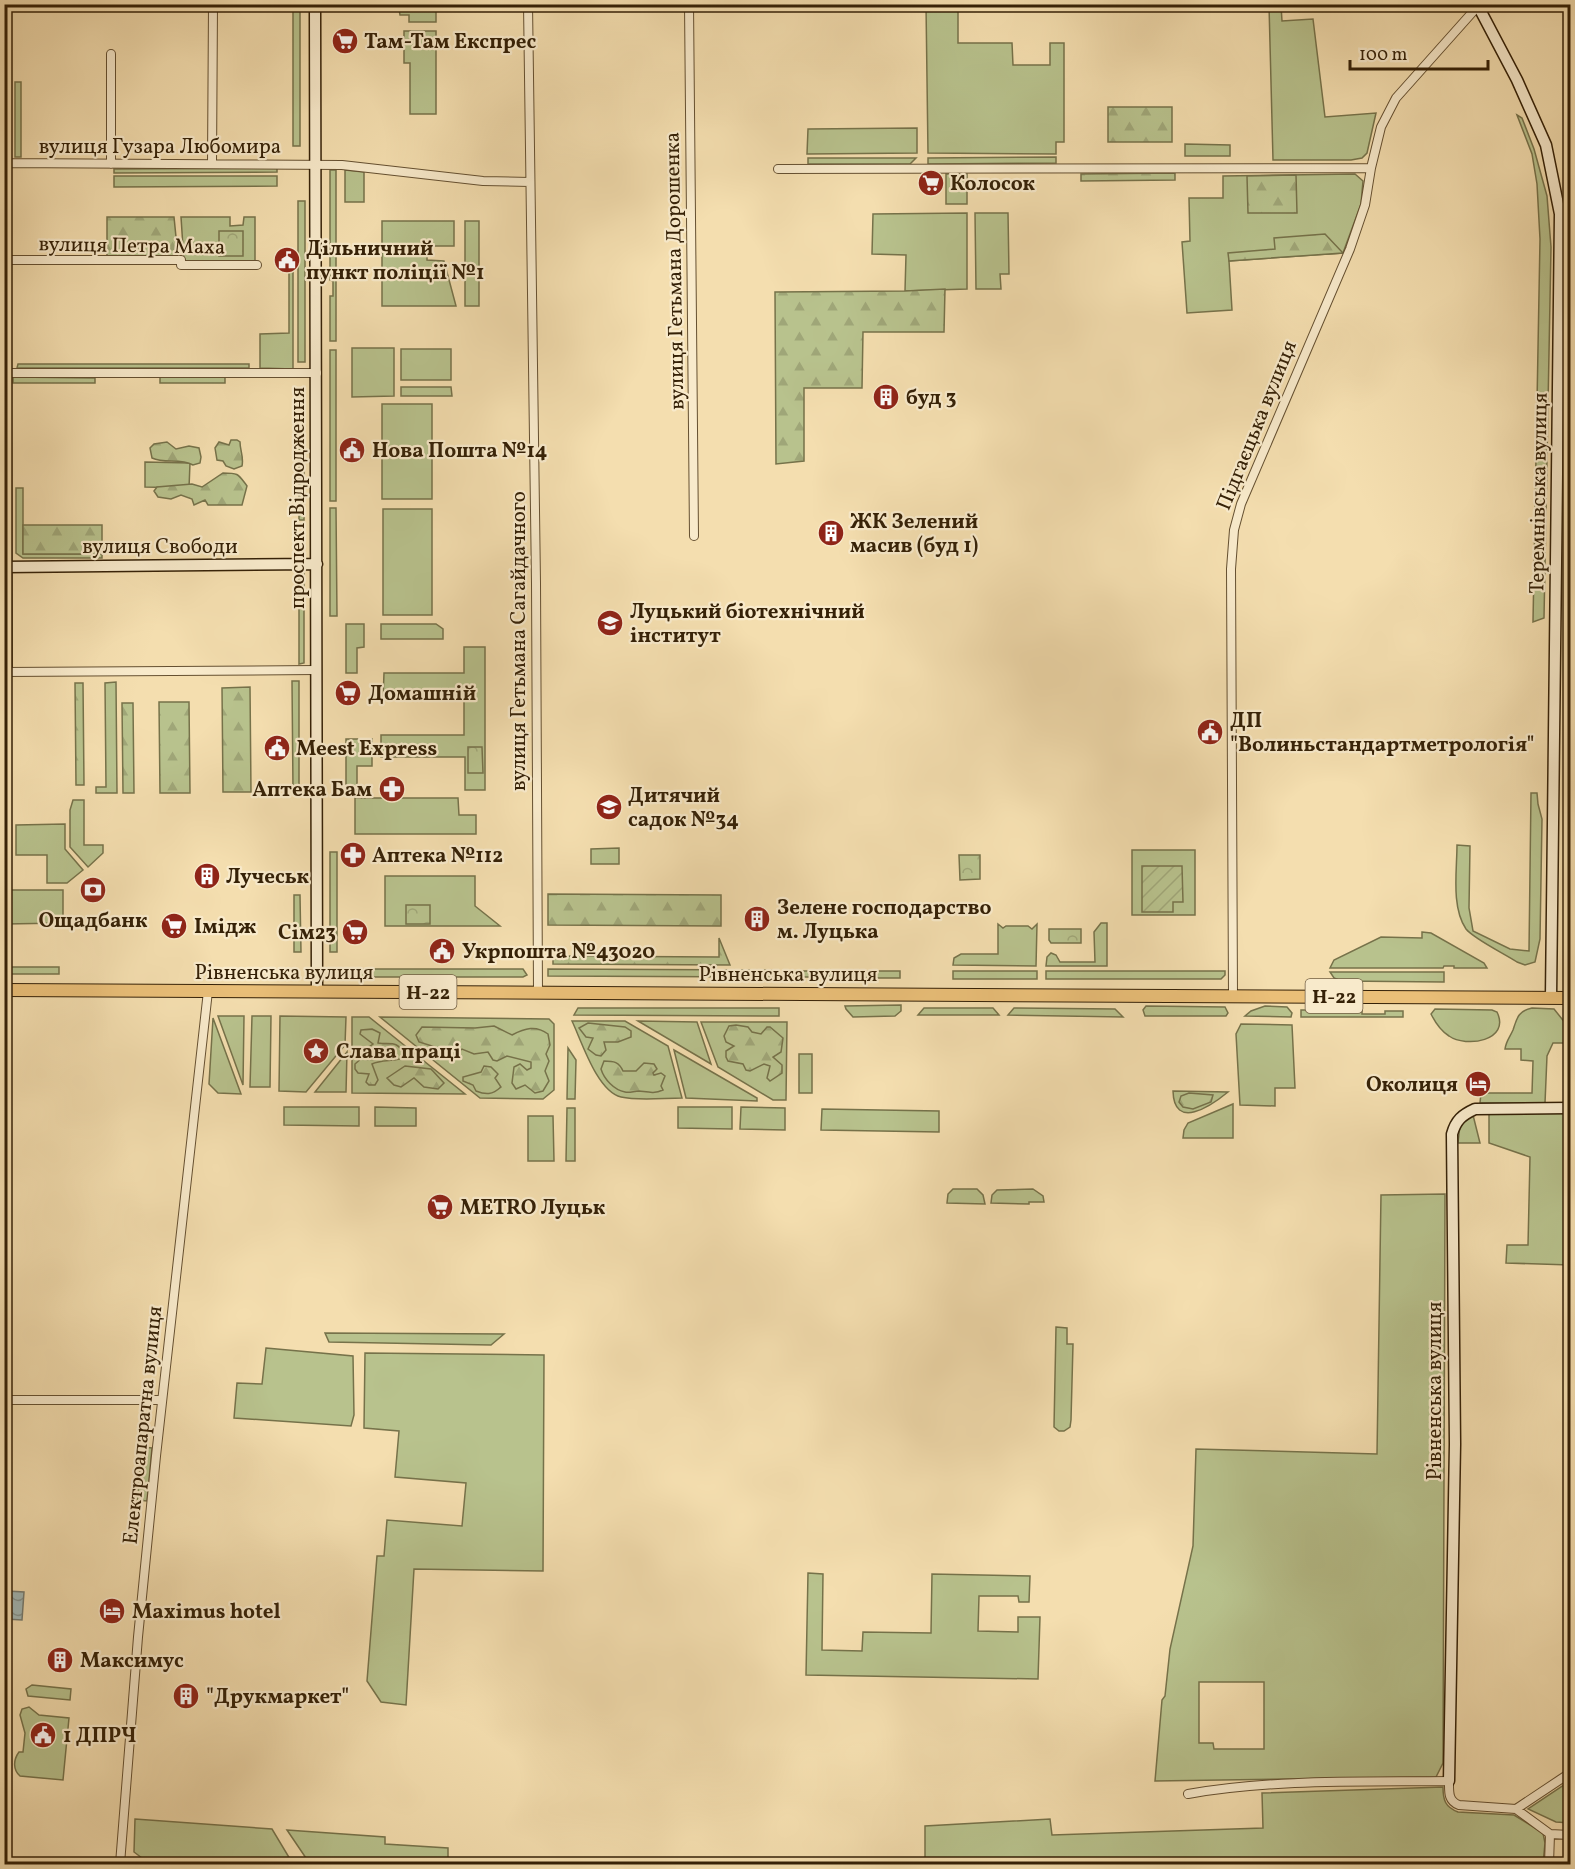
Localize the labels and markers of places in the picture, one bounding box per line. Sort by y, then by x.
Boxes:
supermarket icon: Там-Там Експрес [330,26,360,56]
place label: Там-Там Експрес [364,28,537,57]
supermarket icon: Колосок [916,168,946,198]
place label: Колосок [950,170,1036,199]
place label: Дільничний пункт поліції №1 [306,235,484,288]
public building icon: Дільничний пункт поліції №1 [272,245,302,275]
building icon: буд 3 [871,382,901,412]
place label: буд 3 [906,384,956,413]
public building icon: Нова Пошта №14 [337,435,367,465]
place label: Нова Пошта №14 [372,437,548,466]
place label: ЖК Зелений масив (буд 1) [850,508,979,561]
building icon: ЖК Зелений масив (буд 1) [816,518,846,548]
place label: Луцький біотехнічний інститут [630,598,865,651]
school or university icon: Луцький біотехнічний інститут [595,608,625,638]
supermarket icon: Домашній [333,678,363,708]
place label: Домашній [368,680,476,709]
place label: ДП "Волиньстандартметрологія" [1230,707,1535,760]
public building icon: ДП "Волиньстандартметрологія" [1195,717,1225,747]
public building icon: Meest Express [262,733,292,763]
place label: Meest Express [296,735,437,764]
pharmacy icon: Аптека Бам [377,774,407,804]
place label: Аптека Бам [252,776,372,805]
place label: Дитячий садок №34 [628,782,739,835]
school or university icon: Дитячий садок №34 [594,792,624,822]
pharmacy icon: Аптека №112 [338,840,368,870]
place label: Аптека №112 [372,842,503,871]
building icon: Лучеськ [192,861,222,891]
place label: Лучеськ [226,863,310,892]
bank icon: Ощадбанк [78,875,108,905]
place label: Зелене господарство м. Луцька [777,894,992,947]
building icon: Зелене господарство м. Луцька [742,904,772,934]
place label: Ощадбанк [38,907,148,936]
supermarket icon: Імідж [159,911,189,941]
place label: Імідж [194,913,257,942]
supermarket icon: Сім23 [340,917,370,947]
place label: Сім23 [278,919,336,948]
public building icon: Укрпошта №43020 [427,936,457,966]
place label: Укрпошта №43020 [462,938,655,967]
place icon: Слава праці [301,1036,331,1066]
place label: Слава праці [336,1038,461,1067]
hotel icon: Околиця [1463,1069,1493,1099]
place label: Околиця [1366,1071,1458,1100]
supermarket icon: METRO Луцьк [425,1192,455,1222]
place label: METRO Луцьк [460,1194,606,1223]
hotel icon: Maximus hotel [97,1596,127,1626]
place label: Maximus hotel [132,1598,281,1627]
building icon: Максимус [45,1645,75,1675]
place label: Максимус [80,1647,184,1676]
building icon: "Друкмаркет" [171,1681,201,1711]
place label: "Друкмаркет" [206,1683,349,1712]
public building icon: 1 ДПРЧ [28,1720,58,1750]
place label: 1 ДПРЧ [63,1722,137,1751]

